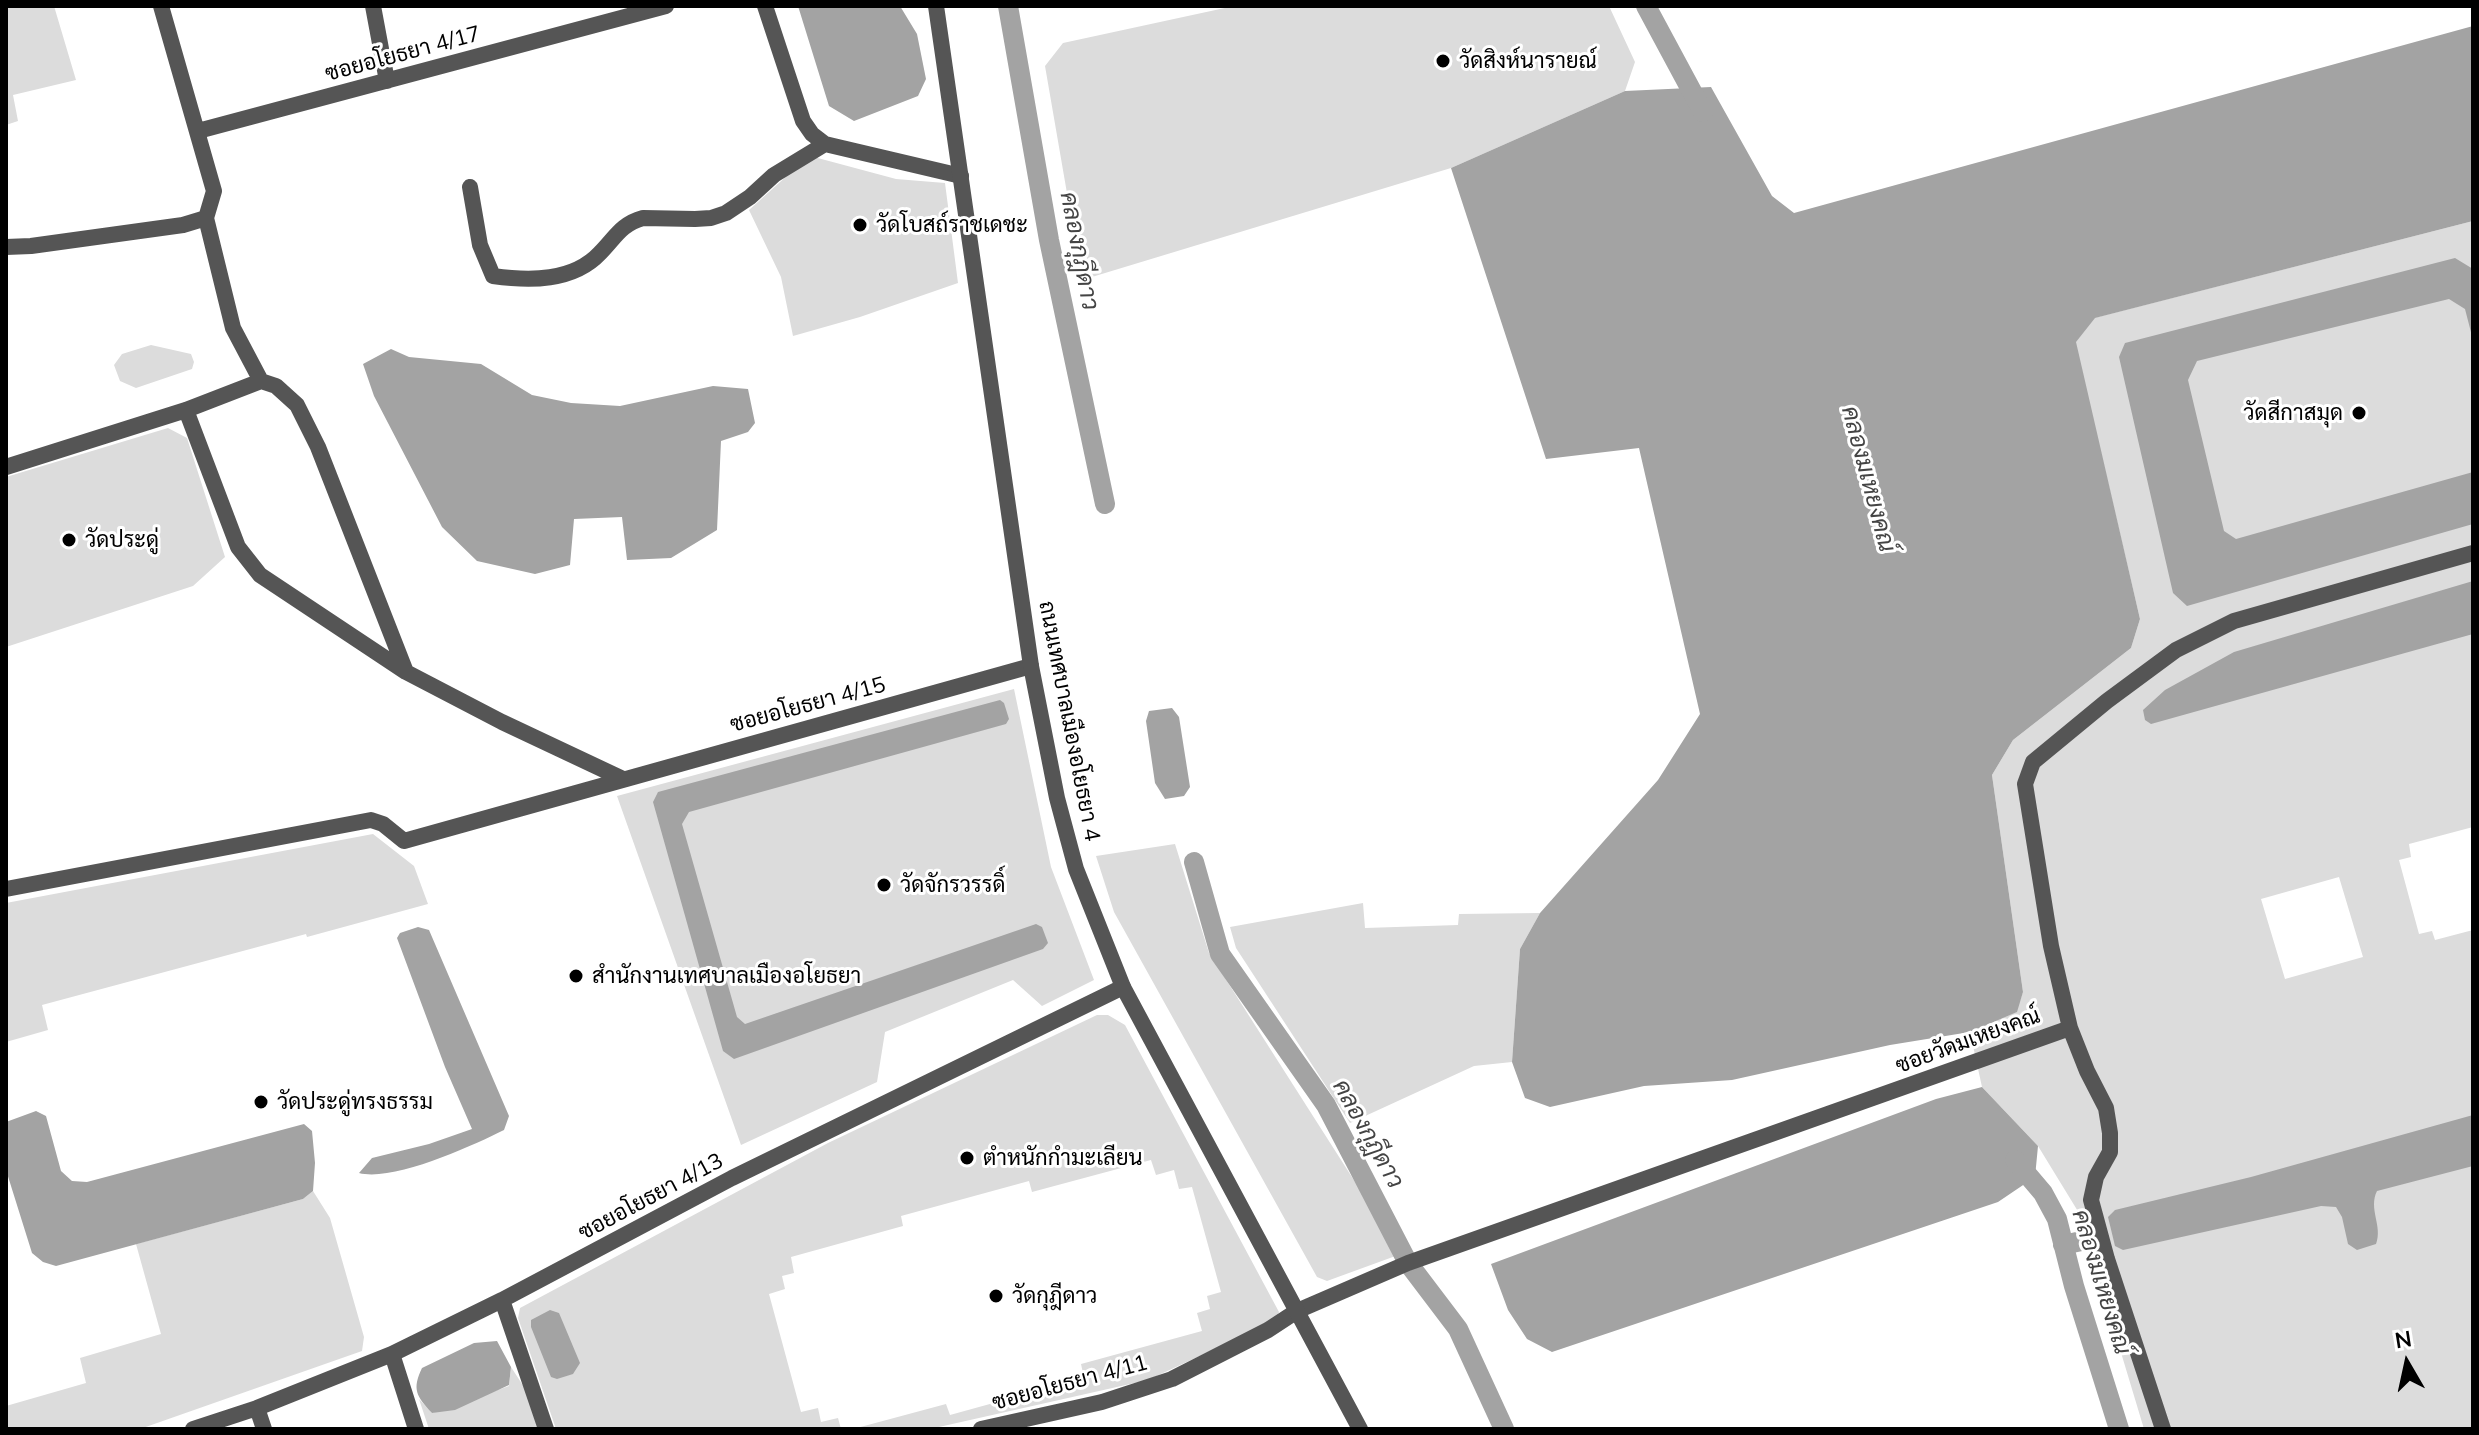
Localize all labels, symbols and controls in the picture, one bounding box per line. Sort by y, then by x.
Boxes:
street label: ซอยอโยธยา 4/17 [322,21,484,87]
place label: วัดสิงห์นารายณ์ [1459,48,1597,74]
marker: วัดสิงห์นารายณ์ [1434,52,1452,70]
water label: คลองกุฎีดาว [1053,189,1105,313]
place label: วัดโบสถ์ราชเดชะ [876,212,1028,238]
marker: วัดโบสถ์ราชเดชะ [851,216,869,234]
place label: วัดสีกาสมุด [2243,400,2343,426]
water label: คลองมเหยงคณ์ [1835,403,1901,555]
marker: วัดสีกาสมุด [2350,404,2368,422]
place label: วัดประดู่ [85,527,159,553]
marker: วัดประดู่ [60,531,78,549]
street label: ถนนเทศบาลเมืองอโยธยา 4 [1033,599,1105,843]
street label: ซอยอโยธยา 4/15 [727,672,889,738]
place label: วัดจักรวรรดิ์ [900,872,1005,898]
marker: วัดจักรวรรดิ์ [875,876,893,894]
place label: สำนักงานเทศบาลเมืองอโยธยา [592,963,861,989]
marker: สำนักงานเทศบาลเมืองอโยธยา [567,967,585,985]
street label: ซอยวัดมเหยงคณ์ [1892,1003,2044,1079]
water label: คลองกุฎีดาว [1326,1075,1410,1193]
place label: วัดประดู่ทรงธรรม [277,1089,433,1115]
marker: วัดประดู่ทรงธรรม [252,1093,270,1111]
place label: ตำหนักกำมะเลียน [983,1145,1142,1171]
street label: ซอยอโยธยา 4/13 [574,1148,728,1246]
marker: ตำหนักกำมะเลียน [958,1149,976,1167]
water label: คลองมเหยงคณ์ [2065,1206,2137,1358]
place label: วัดกุฎีดาว [1012,1283,1097,1309]
marker: วัดกุฎีดาว [987,1287,1005,1305]
north arrow [2367,1323,2447,1403]
text: N [2393,1324,2414,1354]
street label: ซอยอโยธยา 4/11 [989,1350,1151,1416]

